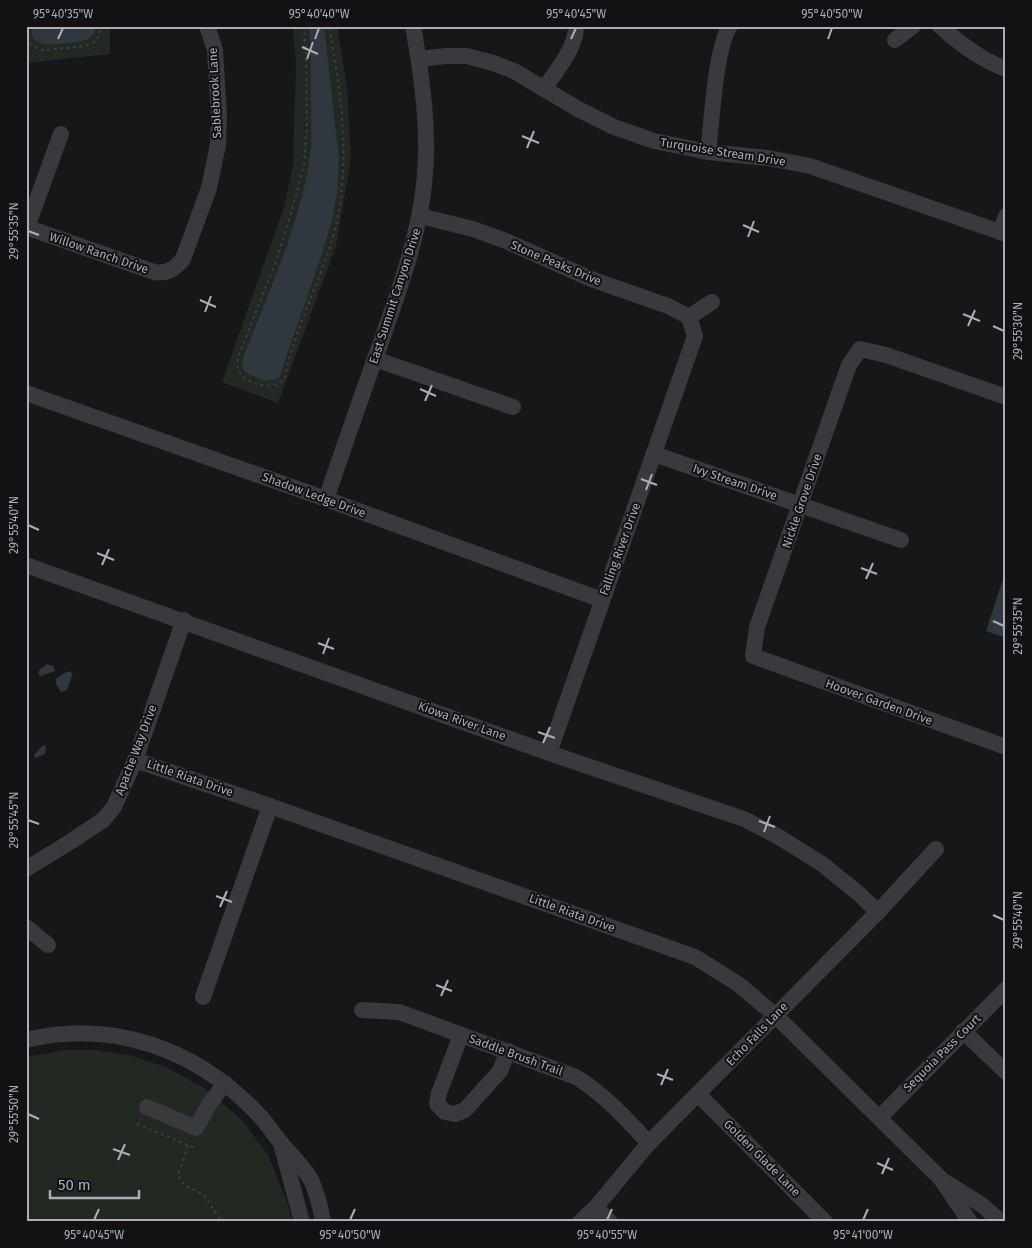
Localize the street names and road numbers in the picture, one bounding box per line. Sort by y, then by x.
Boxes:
street label: Sablebrook Lane [206,47,224,139]
street label: Turquoise Stream Drive [659,135,787,169]
street label: East Summit Canyon Drive [366,226,424,366]
street label: Willow Ranch Drive [48,229,150,277]
street label: Stone Peaks Drive [509,238,603,288]
street label: Nickle Grove Drive [779,452,825,550]
street label: Ivy Stream Drive [691,461,779,503]
street label: Shadow Ledge Drive [260,470,368,520]
street label: Falling River Drive [597,501,643,597]
street label: Hoover Garden Drive [824,676,934,728]
street label: Kiowa River Lane [416,699,508,743]
street label: Apache Way Drive [112,703,160,797]
street label: Little Riata Drive [145,757,235,799]
street label: Little Riata Drive [527,891,617,935]
street label: Echo Falls Lane [723,999,791,1069]
street label: Sequoia Pass Court [900,1011,984,1095]
street label: Saddle Brush Trail [467,1032,565,1079]
street label: Golden Glade Lane [721,1117,803,1199]

